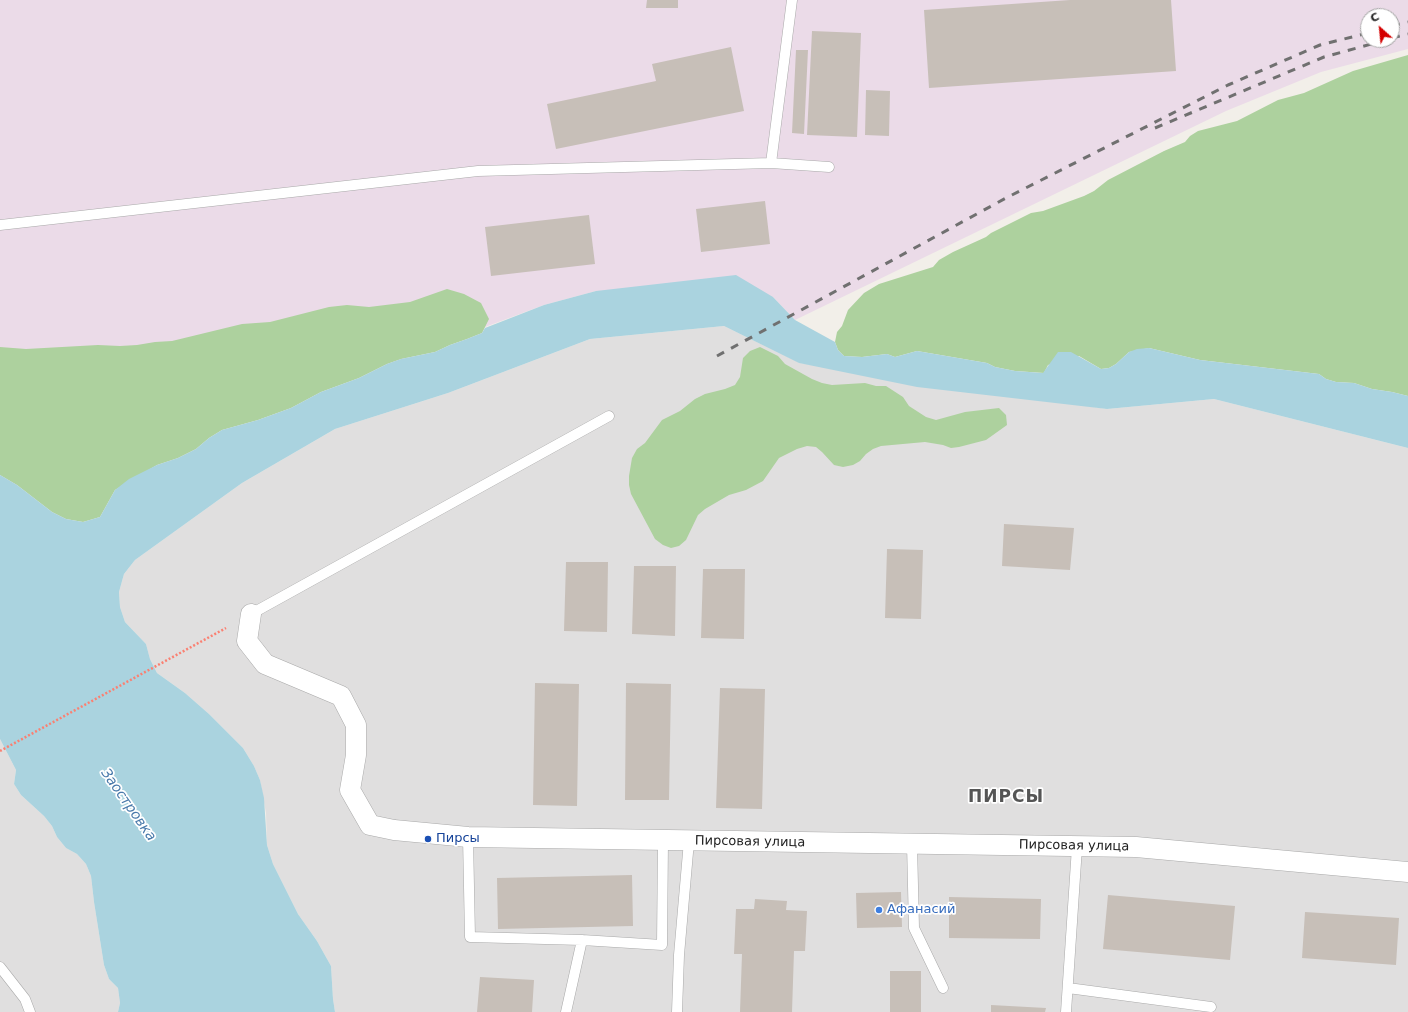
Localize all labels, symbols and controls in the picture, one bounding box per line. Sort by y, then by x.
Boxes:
north arrow [1360,8,1400,48]
text: С [1368,10,1381,25]
water label: Заостровка [97,765,159,845]
district label: ПИРСЫ [968,788,1044,808]
place label: Пирсы [436,831,480,847]
street label: Пирсовая улица [695,833,805,851]
marker: Пирсы [423,834,433,844]
street label: Пирсовая улица [1019,837,1129,855]
place label: Афанасий [887,902,955,918]
marker: Афанасий [874,905,884,915]

